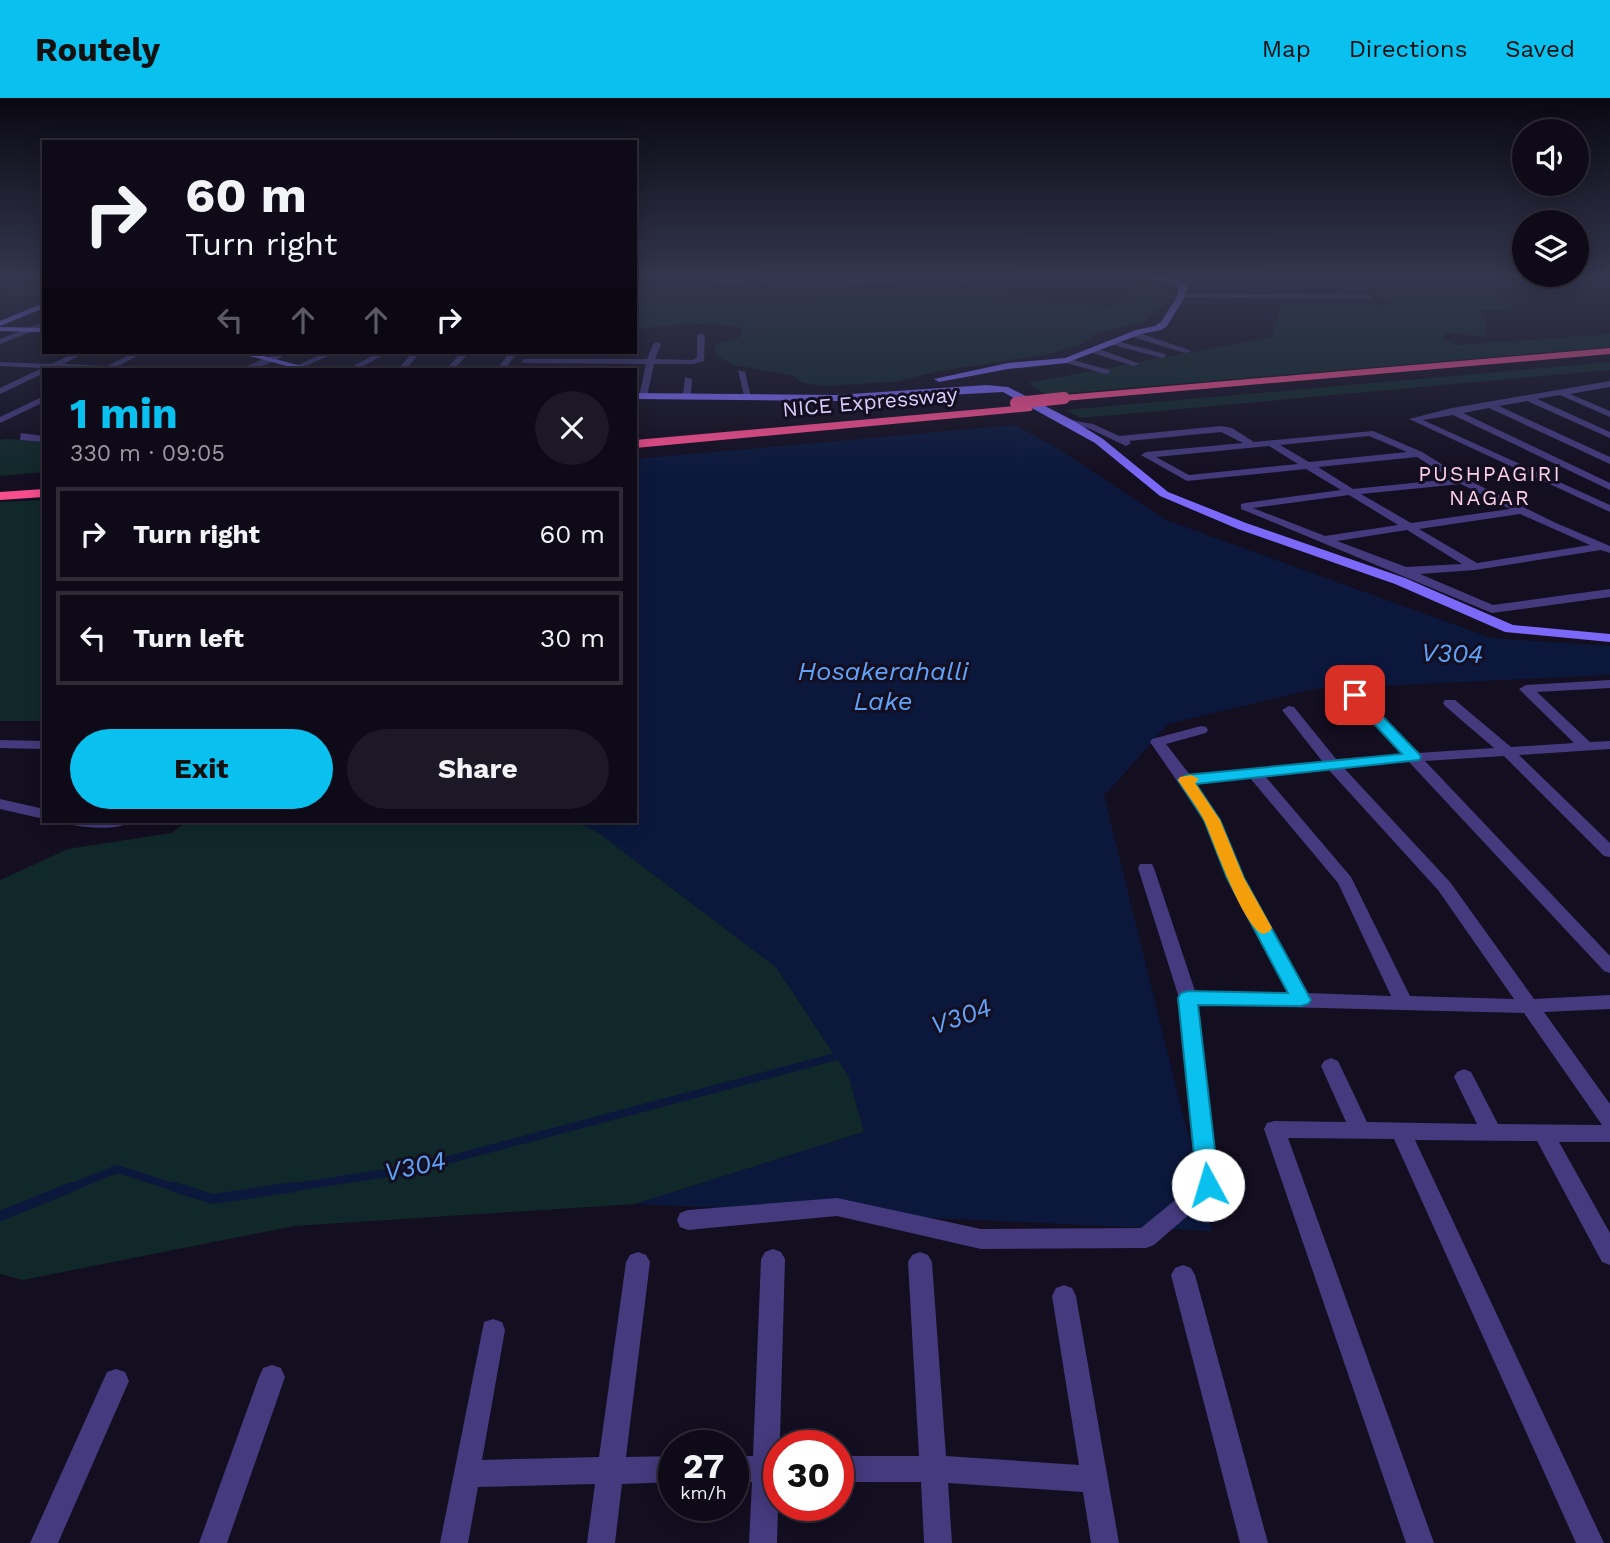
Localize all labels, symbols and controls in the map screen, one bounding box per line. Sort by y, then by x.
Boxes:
text: Routely [35,30,160,69]
text: Map [1262,35,1311,63]
text: Directions [1349,35,1467,63]
text: Saved [1505,35,1575,63]
map controls [1512,119,1589,287]
button: sound [1512,119,1589,196]
text: 60 m [185,166,307,224]
icon: right [70,168,161,259]
button: layers [1512,210,1589,287]
text: Turn right [185,225,337,263]
icon: left [211,301,249,339]
icon: ahead [284,301,322,339]
icon: ahead [357,301,395,339]
icon: right [430,301,468,339]
street label: NICE Expressway [781,381,959,422]
text: 1 min [70,389,178,438]
button: close [535,391,609,465]
text: 330 m · 09:05 [70,440,225,467]
district label: PUSHPAGIRI NAGAR [1418,461,1562,510]
icon: right [74,515,112,553]
text: Turn right [133,519,260,549]
text: 60 m [539,519,605,549]
icon: left [74,619,112,657]
text: Turn left [133,623,244,653]
text: 30 m [540,623,605,653]
water label: V304 [1420,637,1484,669]
water label: Hosakerahalli Lake [797,656,970,716]
pin [1325,665,1385,725]
icon: arrive [1336,676,1374,714]
button: Exit [70,729,333,809]
button: Share [347,729,609,809]
water label: V304 [927,992,995,1040]
water label: V304 [382,1145,448,1187]
position arrow [1171,1148,1245,1222]
speed limit sign: 30 [763,1430,854,1521]
text: 27 [683,1445,724,1487]
text: km/h [680,1482,727,1503]

